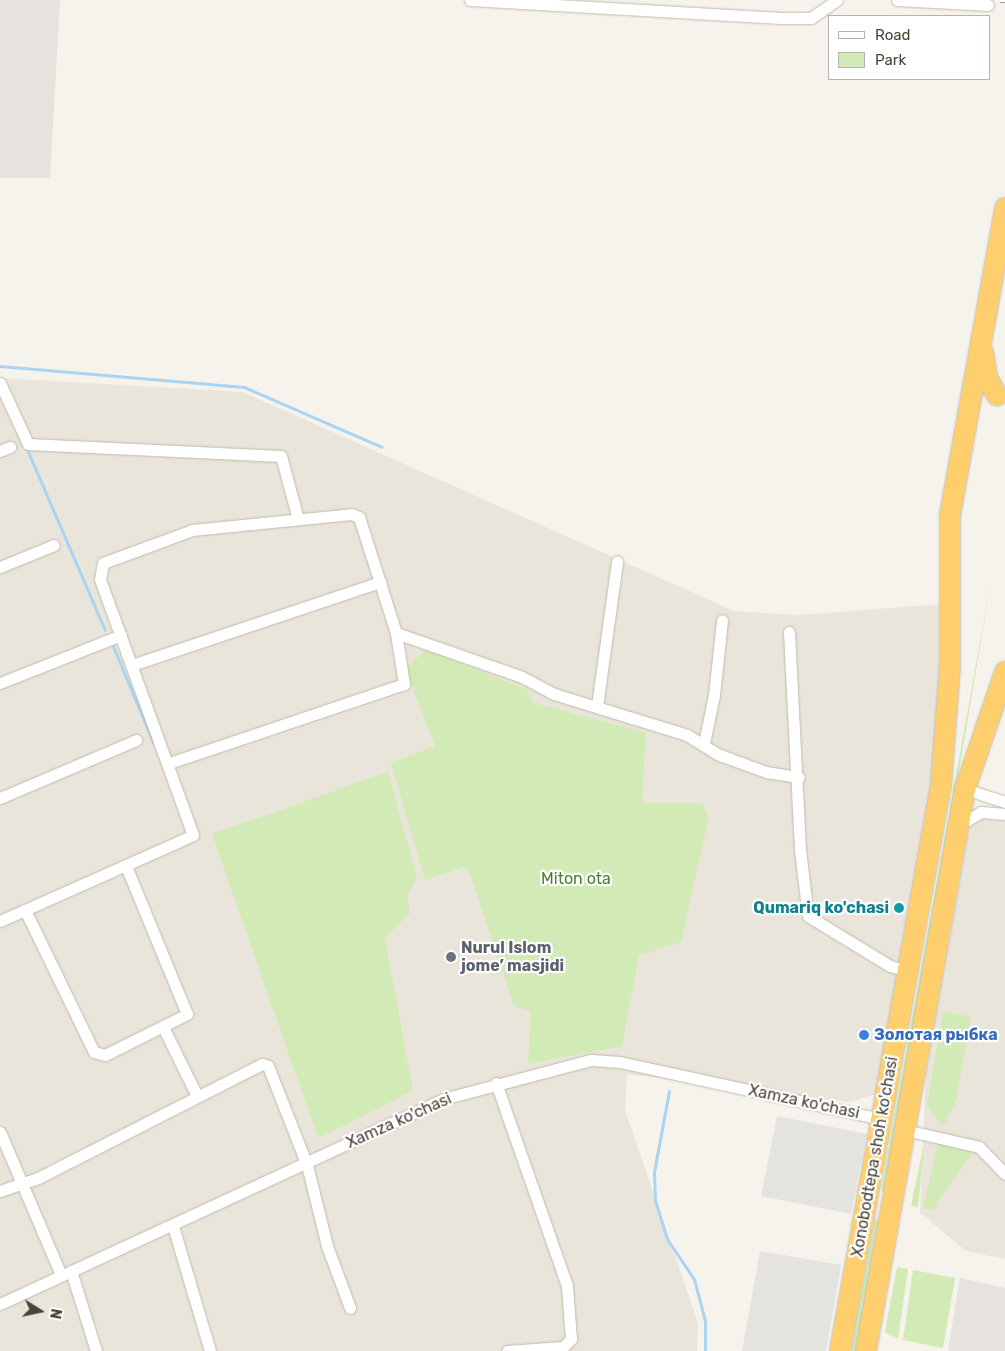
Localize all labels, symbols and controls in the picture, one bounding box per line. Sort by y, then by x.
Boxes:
legend [828,15,990,80]
text: Road [875,26,911,44]
text: Park [875,51,906,69]
park label: Miton ota [541,869,611,889]
place label: Qumariq ko'chasi [753,898,889,918]
marker: Qumariq ko'chasi [893,902,905,914]
place label: Nurul Islom jome’ masjidi [461,938,564,976]
marker: Nurul Islom jome’ masjidi [445,951,457,963]
place label: Золотая рыбка [874,1025,998,1045]
marker: Золотая рыбка [858,1029,870,1041]
street label: Xonobodtepa shoh ko'chasi [848,1055,902,1259]
street label: Xamza ko'chasi [747,1081,861,1123]
street label: Xamza ko'chasi [343,1089,455,1153]
north arrow [15,1286,65,1336]
text: N [46,1307,65,1320]

